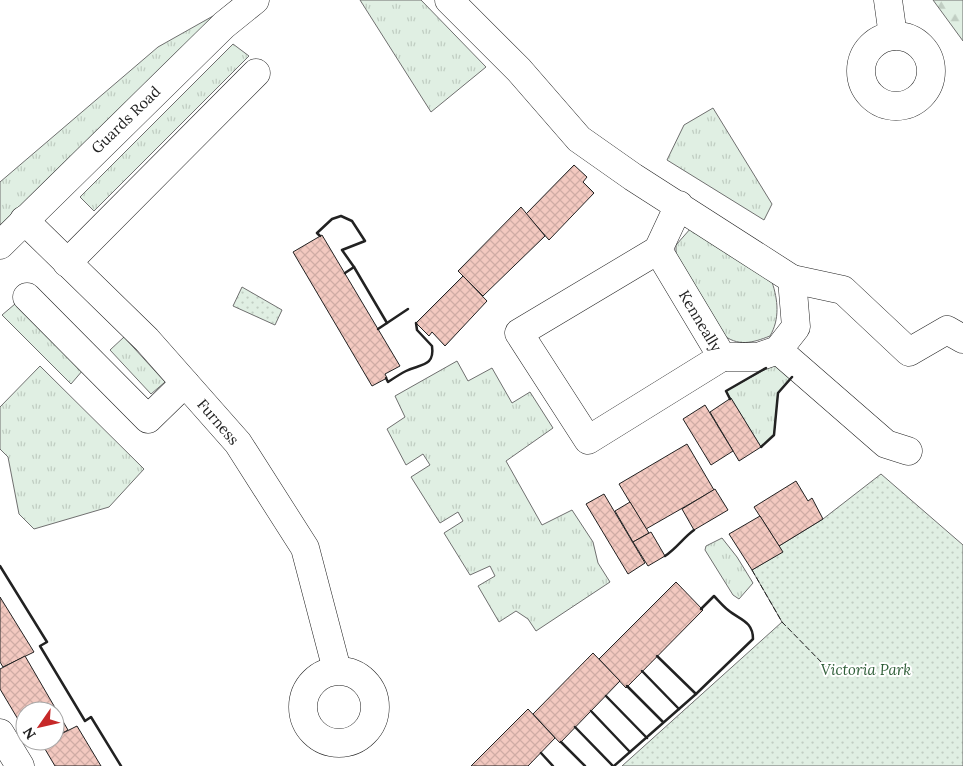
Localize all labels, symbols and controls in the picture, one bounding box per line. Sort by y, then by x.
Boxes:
street label: Guards Road [87,82,164,157]
street label: Kenneally [675,287,726,355]
street label: Furness [193,395,244,449]
park label: Victoria Park [821,660,911,679]
north arrow [15,701,65,751]
text: N [19,724,40,743]

